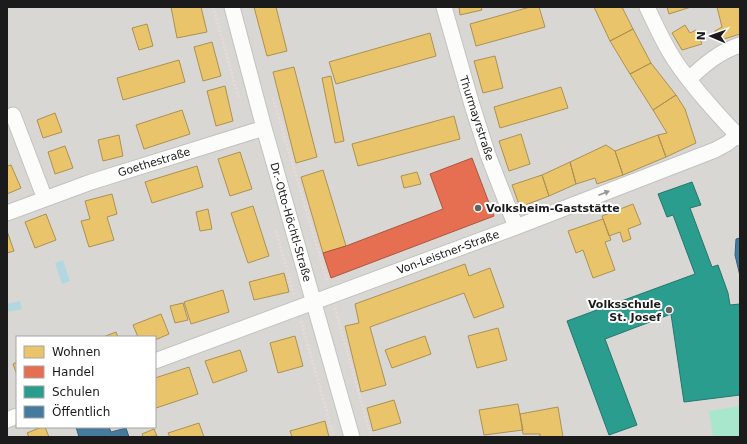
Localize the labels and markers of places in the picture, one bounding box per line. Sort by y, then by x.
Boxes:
place label: Volksheim-Gaststätte [486,202,620,215]
marker: Volksheim-Gaststätte [473,203,483,213]
place label: Volksschule St. Josef [588,298,661,324]
marker: Volksschule St. Josef [664,305,674,315]

